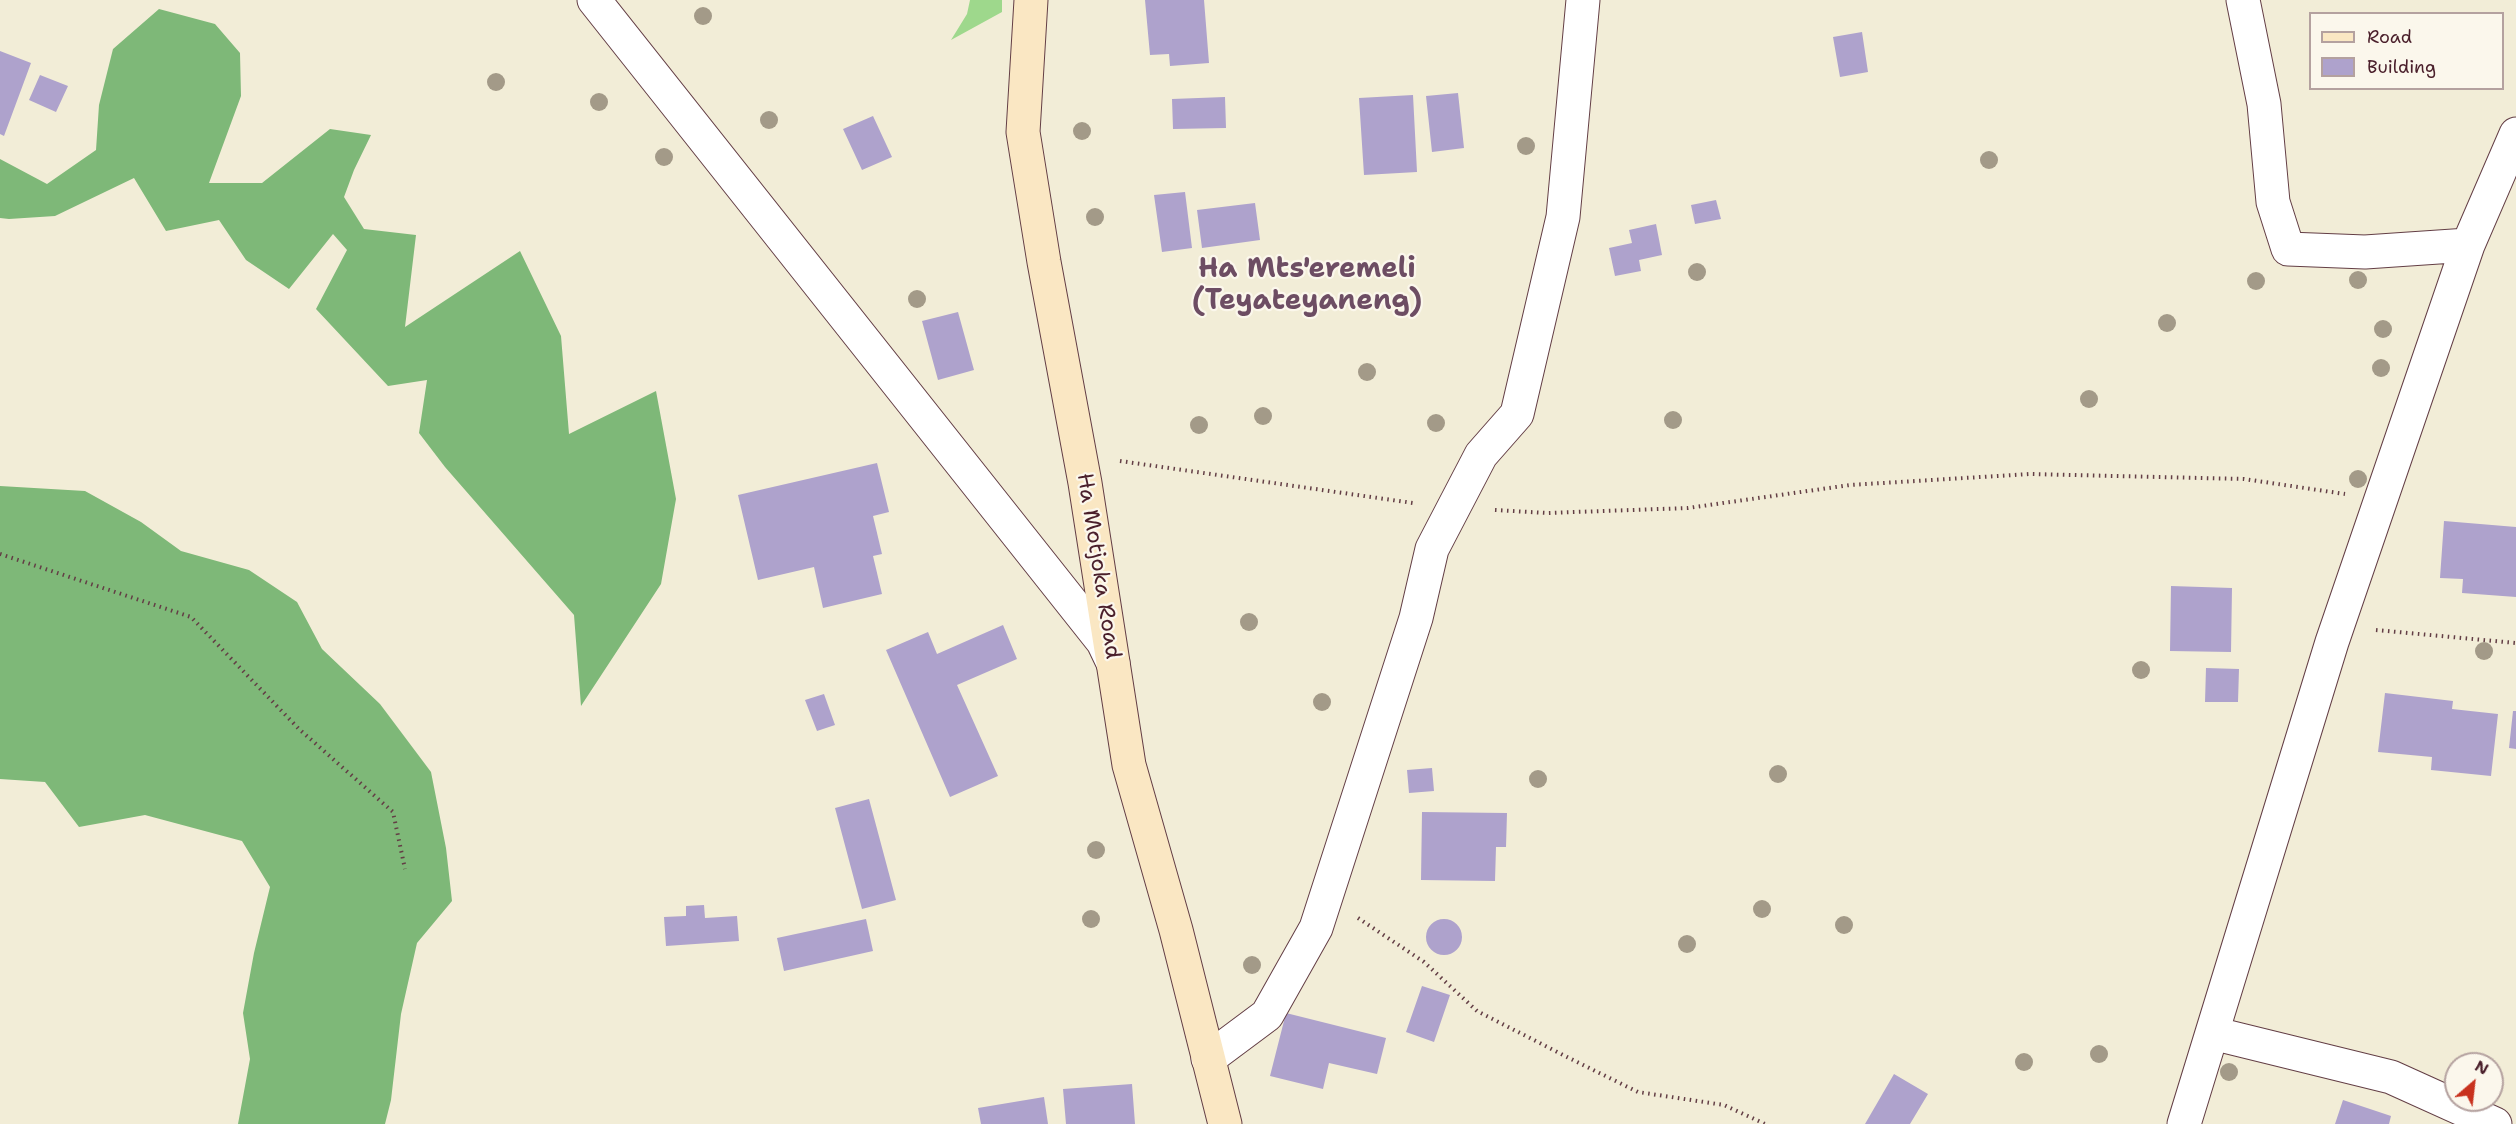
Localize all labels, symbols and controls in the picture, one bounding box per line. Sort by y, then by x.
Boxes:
legend [2309,12,2504,90]
text: Road [2367,25,2412,49]
text: Building [2367,55,2436,79]
district label: Ha Mts'eremeli (Teyateyaneng) [1192,253,1422,319]
street label: Ha Motjoka Road [1070,471,1126,661]
north arrow [2444,1052,2504,1112]
text: N [2471,1055,2492,1080]

